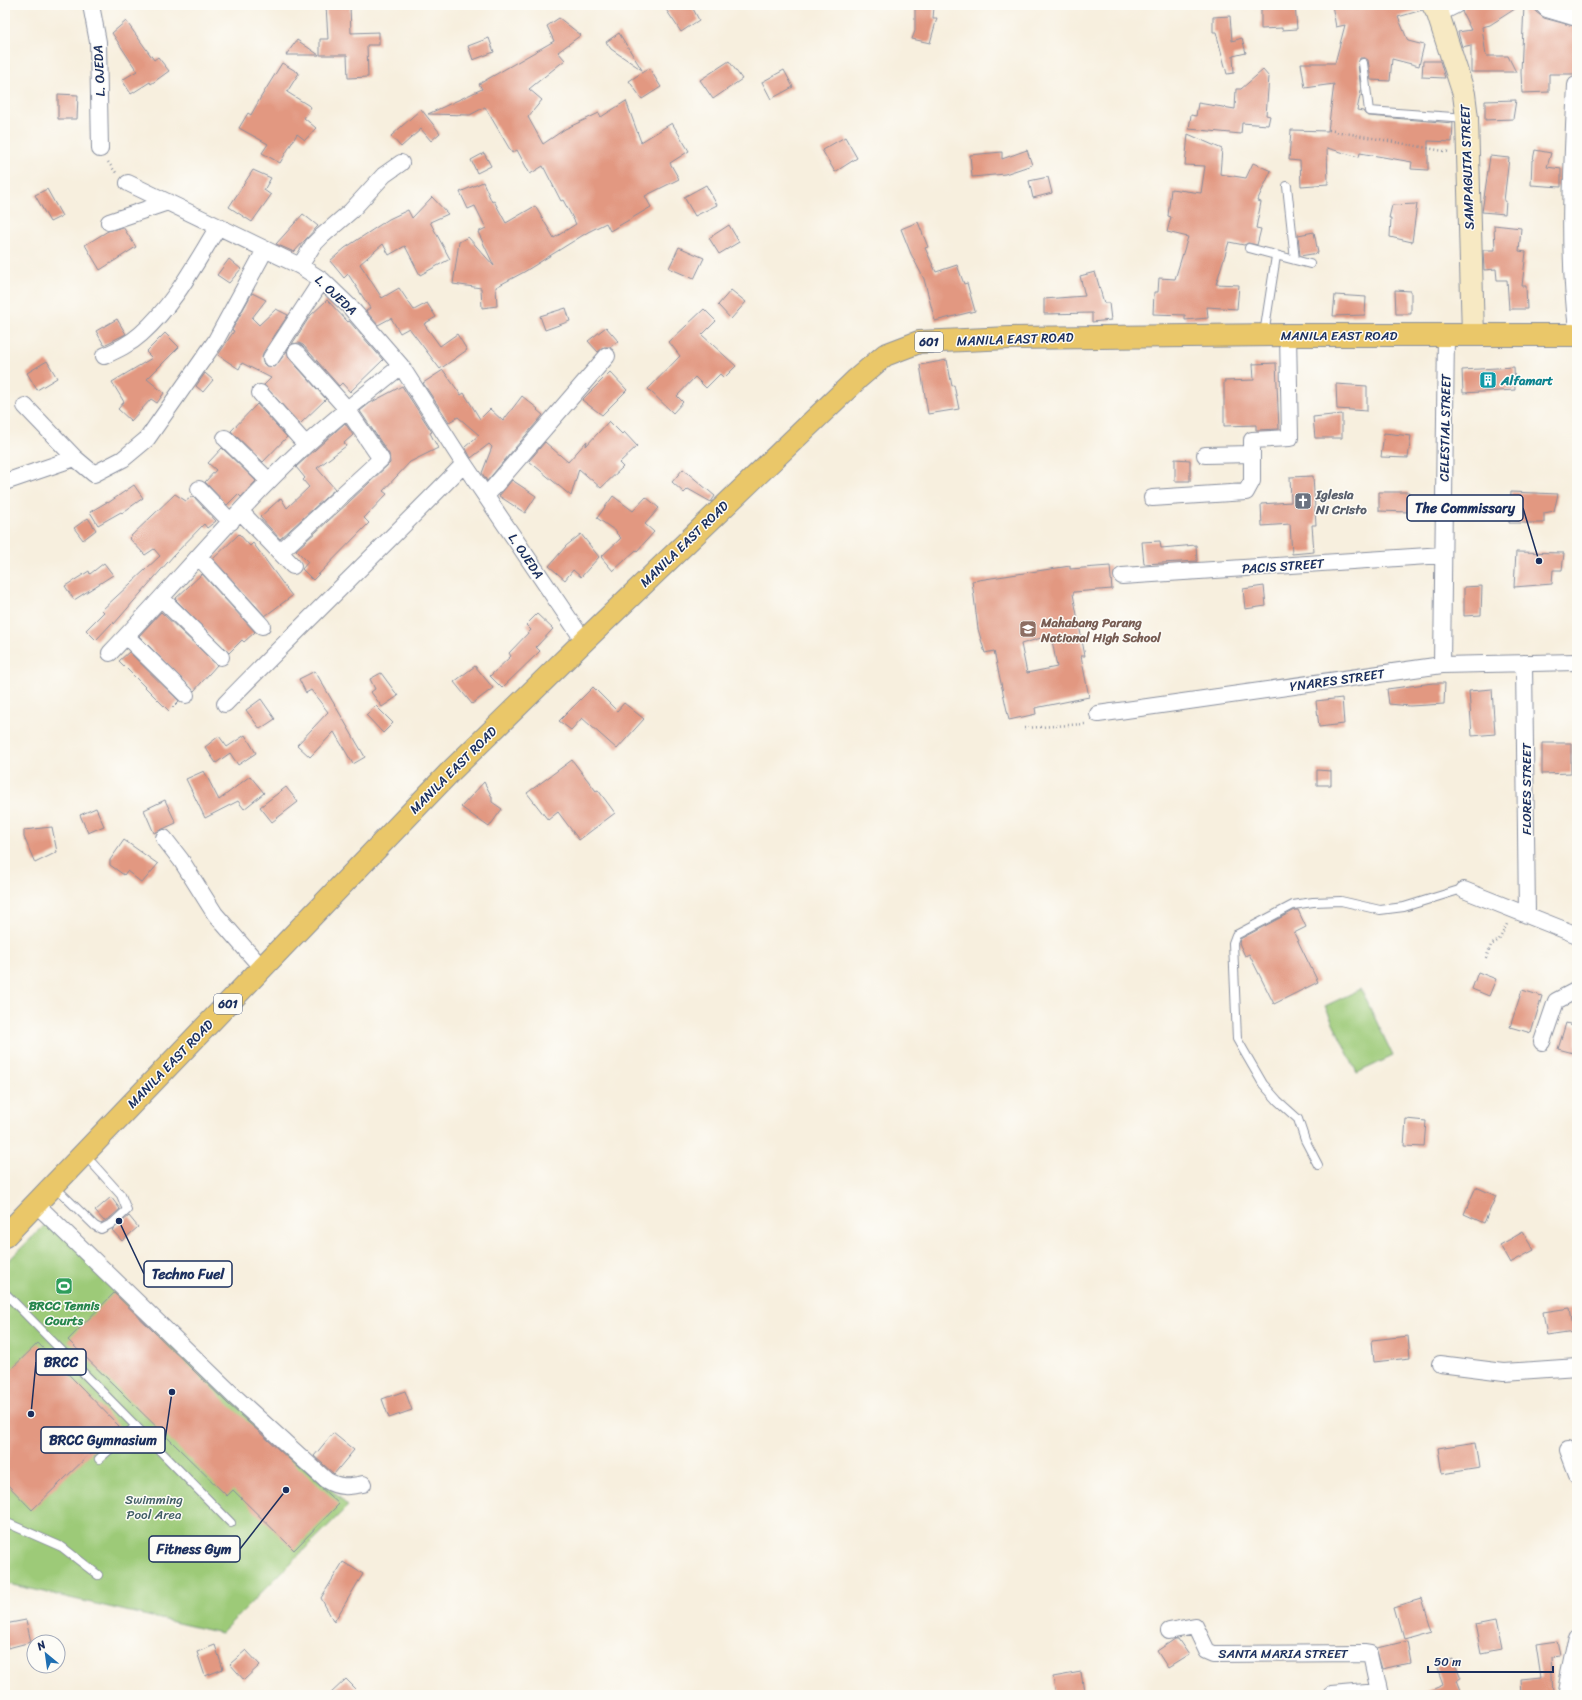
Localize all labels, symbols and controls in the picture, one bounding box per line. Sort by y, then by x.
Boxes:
street label: L. OJEDA [86,45,112,97]
street label: SAMPAGUITA STREET [1453,102,1481,230]
street label: L. OJEDA [309,269,363,321]
street label: MANILA EAST ROAD [1281,324,1398,347]
street label: MANILA EAST ROAD [956,325,1074,353]
road number: 601 [915,332,943,352]
place label: Alfamart [1500,369,1553,392]
building icon: Alfamart [1478,370,1498,390]
street label: CELESTIAL STREET [1433,372,1457,482]
place label: Iglesia Ni Cristo [1315,483,1367,521]
church icon: Iglesia Ni Cristo [1293,491,1313,511]
street label: MANILA EAST ROAD [634,495,734,593]
callout: The Commissary [1407,495,1523,521]
text: The Commissary [1415,496,1516,521]
street label: L. OJEDA [502,528,550,584]
street label: PACIS STREET [1241,552,1326,580]
place label: Mahabang Parang National High School [1040,611,1162,649]
school or university icon: Mahabang Parang National High School [1018,619,1038,639]
street label: YNARES STREET [1288,662,1387,698]
street label: MANILA EAST ROAD [404,720,503,819]
street label: FLORES STREET [1515,742,1538,835]
road number: 601 [214,994,242,1014]
street label: MANILA EAST ROAD [121,1014,219,1114]
callout: Techno Fuel [144,1261,232,1287]
text: Techno Fuel [152,1262,225,1287]
sports icon: BRCC Tennis Courts [54,1276,74,1296]
place label: BRCC Tennis Courts [29,1294,100,1332]
callout: BRCC [36,1349,86,1375]
text: BRCC [44,1350,78,1375]
callout: BRCC Gymnasium [41,1427,165,1453]
text: BRCC Gymnasium [49,1428,157,1453]
park label: Swimming Pool Area [125,1488,183,1526]
callout: Fitness Gym [149,1536,240,1562]
text: Fitness Gym [156,1537,232,1562]
north arrow [26,1634,66,1674]
text: N [33,1635,50,1656]
street label: SANTA MARIA STREET [1218,1642,1349,1665]
scale bar [1428,1648,1553,1674]
text: 50 m [1434,1651,1461,1673]

